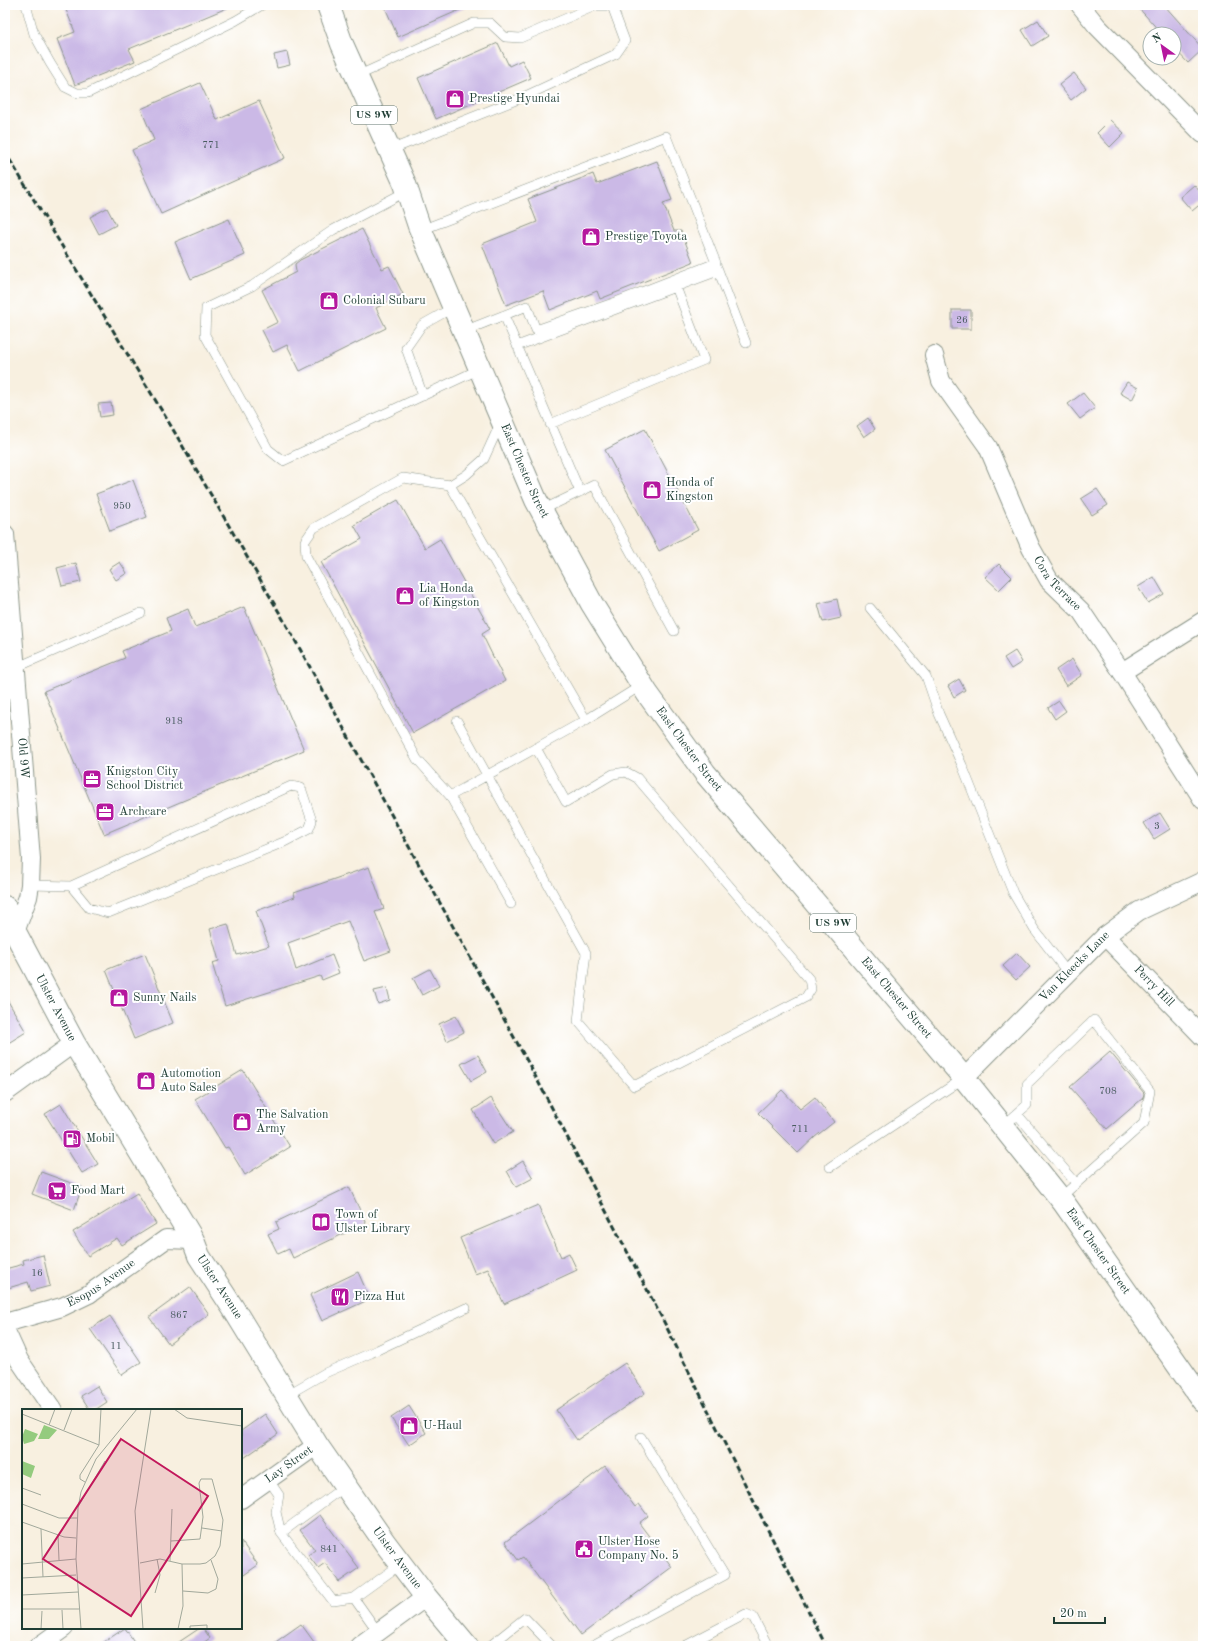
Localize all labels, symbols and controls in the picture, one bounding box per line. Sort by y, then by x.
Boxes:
north arrow [1142,26,1182,66]
text: N [1151,32,1164,46]
shop icon: Prestige Hyundai [444,88,466,110]
place label: Prestige Hyundai [469,93,560,105]
road number: US 9W [351,106,397,124]
house number: 771 [202,140,220,150]
shop icon: Prestige Toyota [580,226,602,248]
place label: Prestige Toyota [605,231,687,243]
shop icon: Colonial Subaru [318,290,340,312]
place label: Colonial Subaru [343,295,426,307]
house number: 26 [956,315,968,325]
street label: East Chester Street [498,422,551,520]
place label: Honda of Kingston [666,477,714,503]
shop icon: Honda of Kingston [641,479,663,501]
house number: 950 [113,501,131,511]
street label: Cora Terrace [1031,554,1083,614]
place label: Lia Honda of Kingston [419,583,480,609]
shop icon: Lia Honda of Kingston [394,585,416,607]
street label: East Chester Street [653,705,724,794]
house number: 918 [165,716,183,726]
street label: Old 9W [15,737,31,779]
place label: Knigston City School District [106,766,183,792]
office icon: Knigston City School District [81,768,103,790]
office icon: Archcare [94,801,116,823]
place label: Archcare [119,806,167,818]
house number: 3 [1154,821,1160,831]
road number: US 9W [810,914,856,932]
street label: Van Kleecks Lane [1037,929,1112,1004]
street label: East Chester Street [858,955,934,1041]
street label: Perry Hill [1131,963,1176,1009]
street label: Ulster Avenue [33,972,78,1044]
shop icon: Sunny Nails [108,987,130,1009]
place label: Sunny Nails [133,992,196,1004]
place label: Automotion Auto Sales [160,1068,222,1094]
shop icon: Automotion Auto Sales [135,1070,157,1092]
house number: 708 [1099,1086,1117,1096]
place label: The Salvation Army [256,1109,329,1135]
shop icon: The Salvation Army [231,1111,253,1133]
house number: 711 [791,1124,809,1134]
fuel station icon: Mobil [61,1128,83,1150]
place label: Mobil [86,1133,115,1145]
supermarket icon: Food Mart [46,1180,68,1202]
place label: Food Mart [71,1185,125,1197]
street label: East Chester Street [1064,1206,1132,1297]
place label: Town of Ulster Library [335,1209,411,1235]
library icon: Town of Ulster Library [310,1211,332,1233]
street label: Ulster Avenue [194,1253,245,1322]
street label: Esopus Avenue [65,1257,138,1310]
house number: 16 [31,1268,43,1278]
restaurant icon: Pizza Hut [329,1286,351,1308]
place label: Pizza Hut [354,1291,405,1303]
house number: 867 [170,1310,188,1320]
house number: 11 [110,1341,122,1351]
inset map [22,1409,242,1629]
shop icon: U-Haul [398,1415,420,1437]
place label: U-Haul [423,1420,462,1432]
street label: Lay Street [263,1444,315,1486]
street label: Ulster Avenue [370,1525,424,1592]
place label: Ulster Hose Company No. 5 [598,1536,679,1562]
public building icon: Ulster Hose Company No. 5 [573,1538,595,1560]
house number: 841 [320,1544,338,1554]
scale bar [1054,1599,1105,1625]
text: 20 m [1060,1608,1087,1620]

